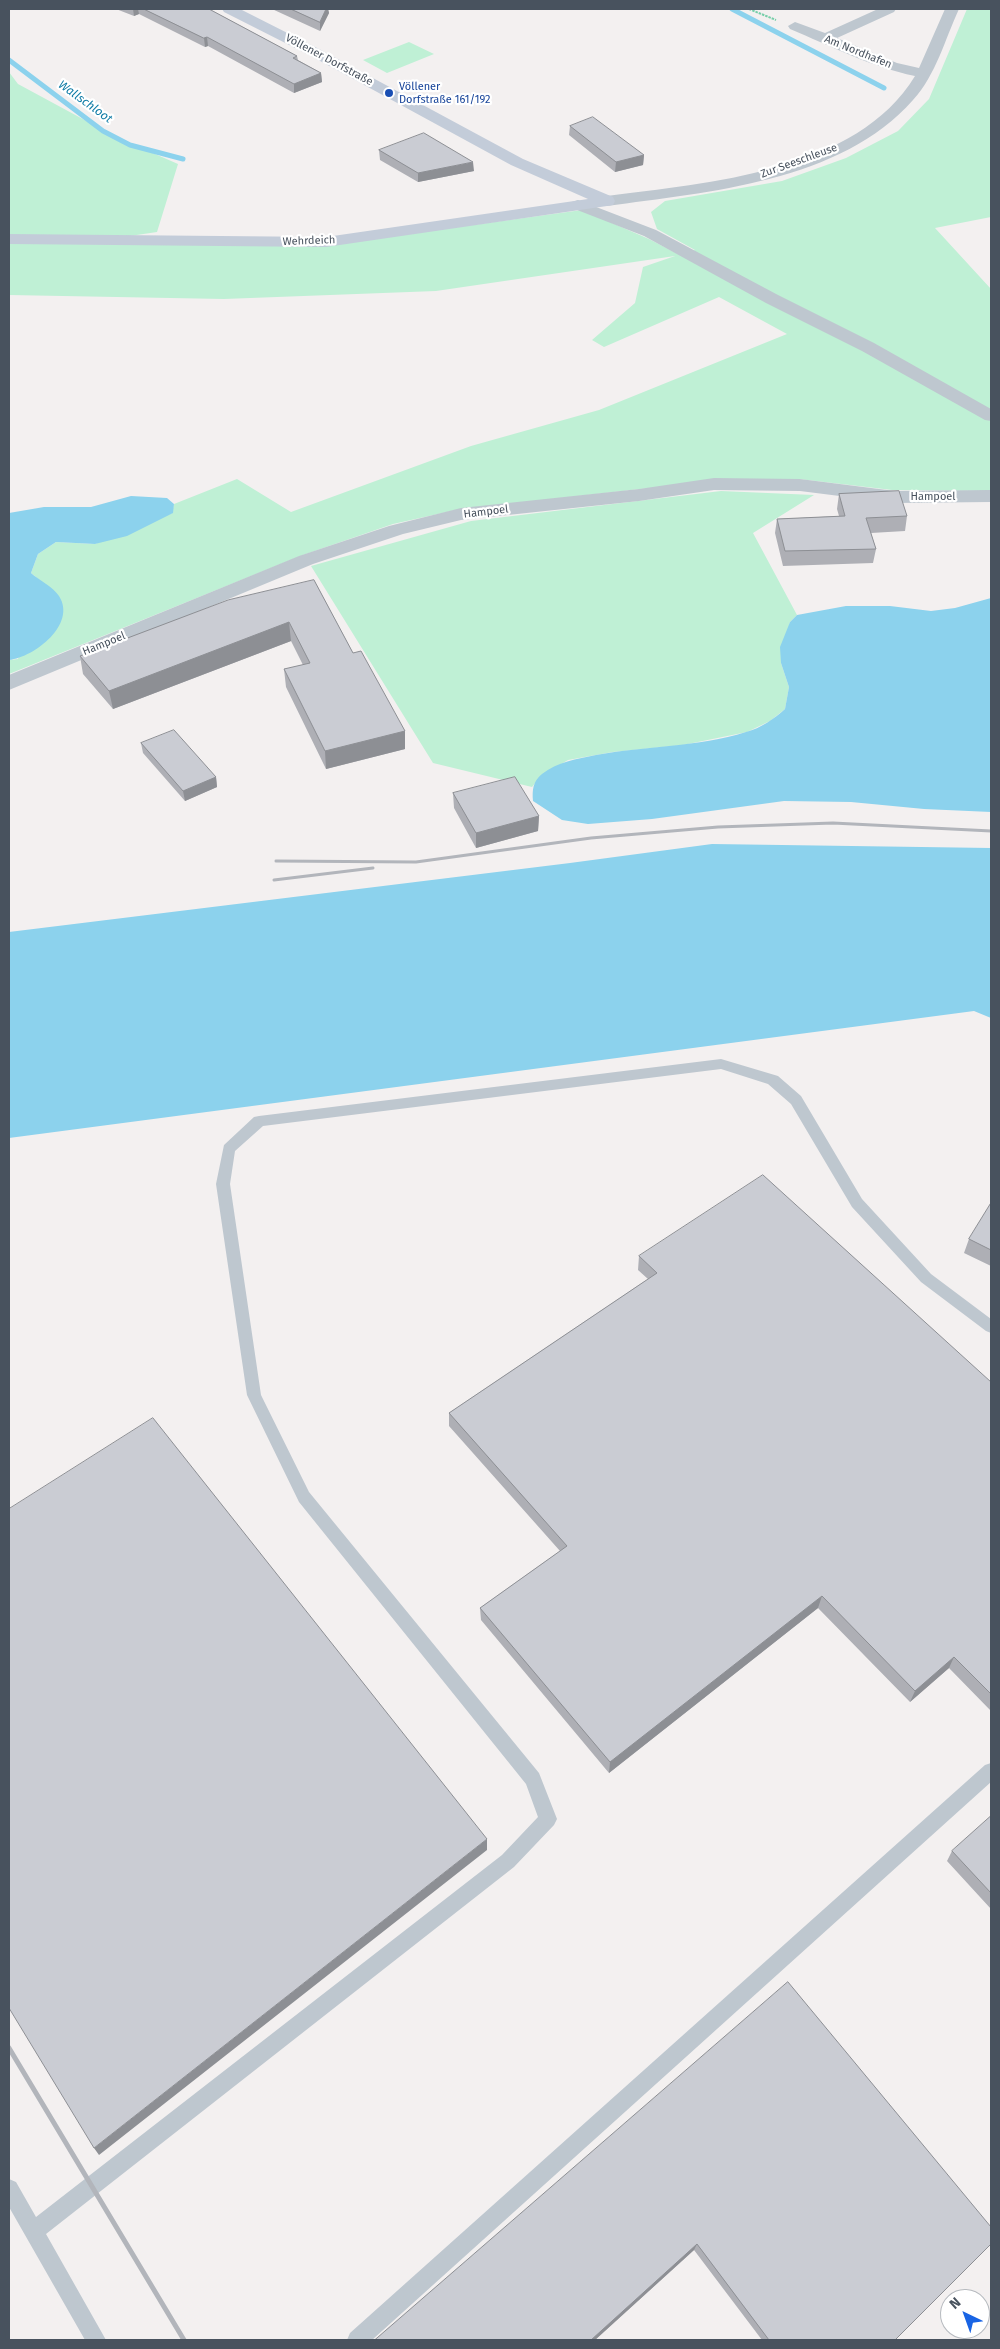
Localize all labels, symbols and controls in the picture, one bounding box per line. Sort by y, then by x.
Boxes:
street label: Völlener Dorfstraße [283,31,375,89]
street label: Am Nordhafen [822,32,894,72]
water label: Wallschloot [55,78,115,126]
place label: Völlener Dorfstraße 161/192 [399,80,490,106]
marker: Völlener Dorfstraße 161/192 [383,87,395,99]
street label: Zur Seeschleuse [759,141,839,181]
street label: Wehrdeich [282,233,336,249]
street label: Hampoel [910,490,956,504]
street label: Hampoel [463,503,509,521]
street label: Hampoel [81,629,127,659]
north arrow [940,2289,990,2339]
text: N [946,2294,964,2313]

